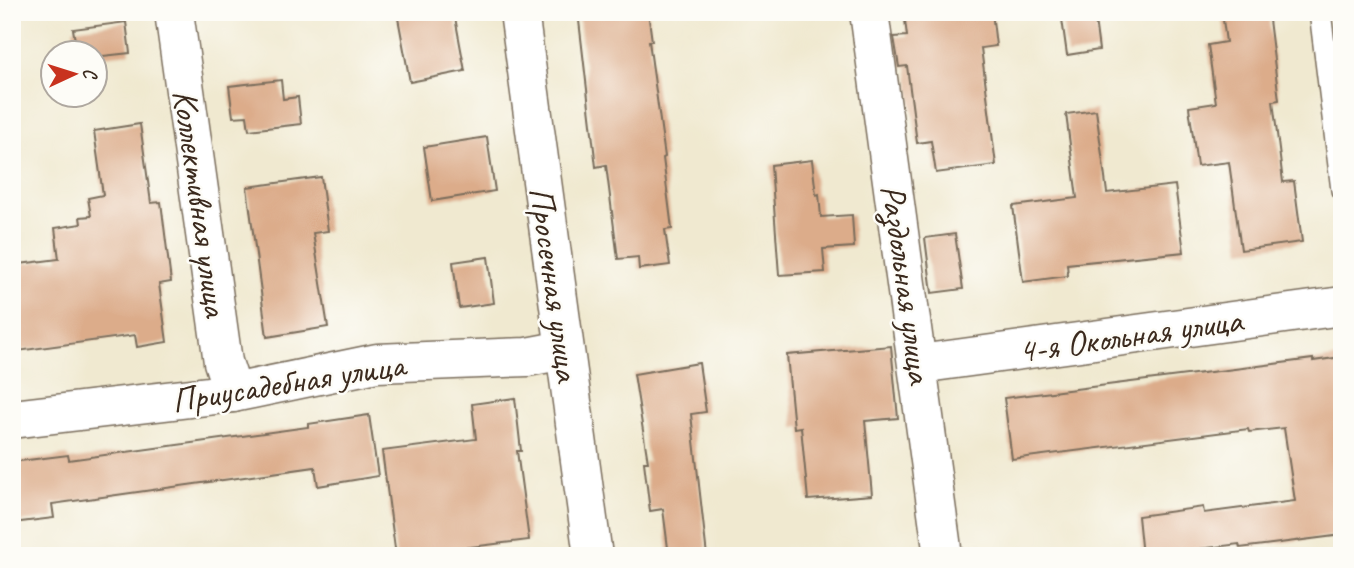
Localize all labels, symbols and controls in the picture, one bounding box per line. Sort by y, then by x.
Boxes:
north arrow [38,38,108,108]
text: С [78,67,102,81]
street label: Коллективная улица [162,87,239,321]
street label: Раздольная улица [870,182,943,389]
street label: Просечная улица [519,184,591,387]
street label: 4-я Окольная улица [1015,297,1248,373]
street label: Приусадебная улица [169,341,410,423]

